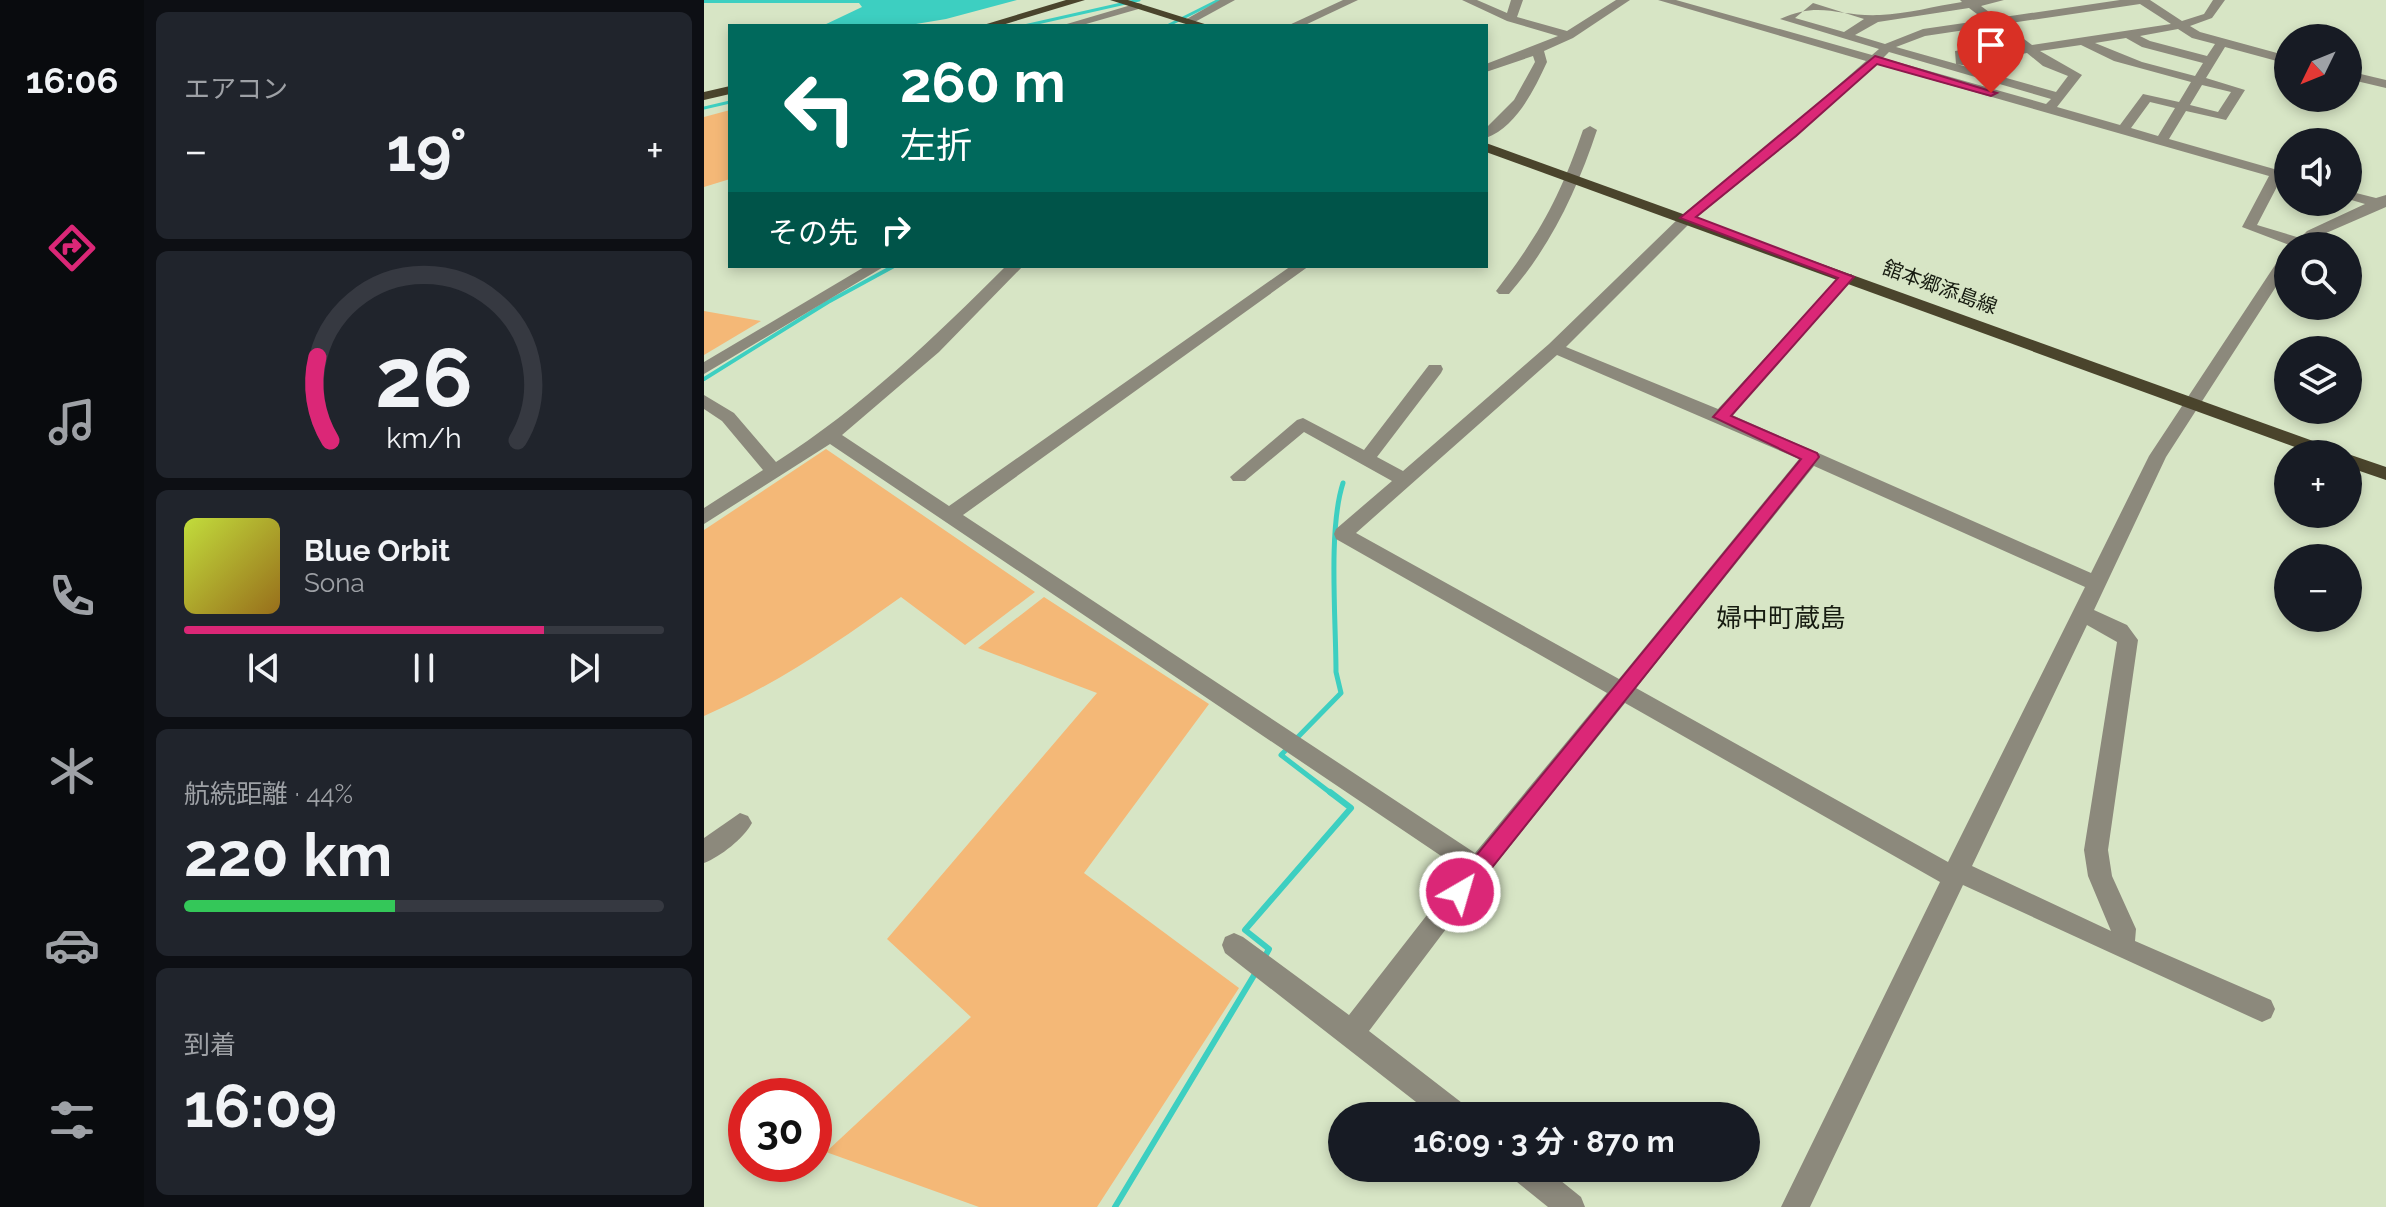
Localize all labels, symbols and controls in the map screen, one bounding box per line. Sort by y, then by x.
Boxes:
pin [1957,11,2025,93]
icon: arrive [1969,23,2013,67]
north arrow [2274,24,2362,112]
map controls [2274,24,2362,632]
text: 260 m [900,49,1066,115]
icon: left [768,56,872,160]
text: 16:06 [26,59,118,101]
text: エアコン [184,74,288,104]
text: 19° [387,115,467,185]
text: 左折 [900,124,972,166]
text: − [184,125,208,176]
text: + [646,125,664,176]
button: sound [2274,128,2362,216]
icon: right [874,208,918,252]
text: その先 [768,215,858,250]
icon: directions [44,220,100,276]
button: search [2274,232,2362,320]
street label: 舘本郷添島線 [1880,255,2000,319]
text: 26 [375,328,473,425]
button: layers [2274,336,2362,424]
icon: music [44,394,100,450]
text: km/h [386,421,462,455]
button: + [2274,440,2362,528]
text: Blue Orbit [304,533,450,568]
button: − [2274,544,2362,632]
icon: phone [44,568,100,624]
text: Sona [304,568,365,598]
district label: 婦中町蔵島 [1716,603,1846,633]
icon: previous [242,646,286,690]
icon: pause [402,646,446,690]
icon: next [562,646,606,690]
icon: climate [44,743,100,799]
text: 航続距離 · 44% [184,779,353,809]
text: 220 km [184,820,392,890]
position arrow [1418,850,1502,934]
icon: car [44,917,100,973]
text: 到着 [184,1030,236,1060]
text: 16:09 [184,1071,337,1141]
speed limit sign: 30 [728,1078,832,1182]
icon: filters [44,1092,100,1148]
text: 16:09 · 3 分 · 870 m [1413,1124,1675,1159]

